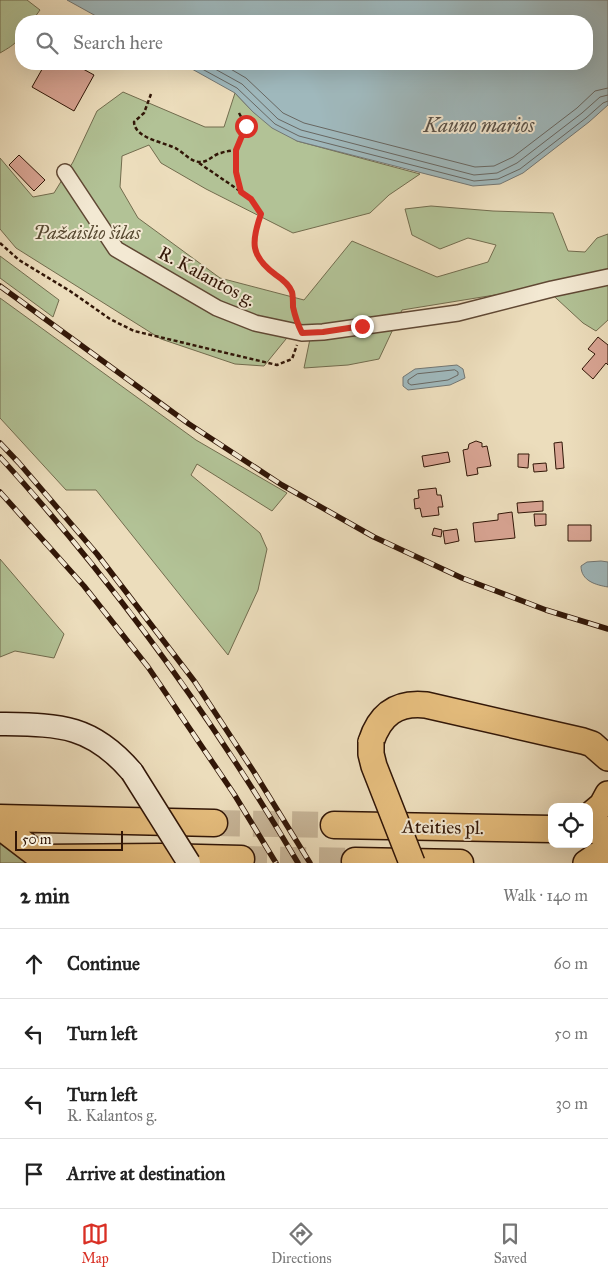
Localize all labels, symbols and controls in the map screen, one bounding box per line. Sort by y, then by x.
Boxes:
search box [15,15,593,70]
icon: search [33,29,61,57]
text: Search here [73,31,163,54]
water label: Kauno marios [423,113,535,137]
route start [235,115,258,138]
park label: Pažaislio šilas [34,221,141,244]
street label: R. Kalantos g. [154,241,260,312]
route end [351,315,374,338]
map controls [548,803,593,848]
button: locate [548,803,593,848]
street label: Ateities pl. [401,815,484,839]
scale bar [15,828,122,851]
text: 50 m [22,831,51,848]
text: 2 min [20,883,70,909]
text: Walk · 140 m [503,886,588,905]
icon: ahead [20,950,48,978]
text: Continue [67,952,140,975]
text: 60 m [554,954,588,973]
icon: left [20,1020,48,1048]
text: Turn left [67,1022,137,1045]
text: 50 m [554,1024,588,1043]
text: Turn left [67,1083,137,1106]
icon: left [20,1090,48,1118]
text: 30 m [555,1094,588,1113]
text: R. Kalantos g. [67,1106,157,1125]
icon: arrive [20,1160,48,1188]
text: Arrive at destination [67,1162,225,1185]
tab: Map [81,1220,109,1267]
tab: Directions [271,1220,332,1267]
tab: Saved [494,1220,527,1267]

